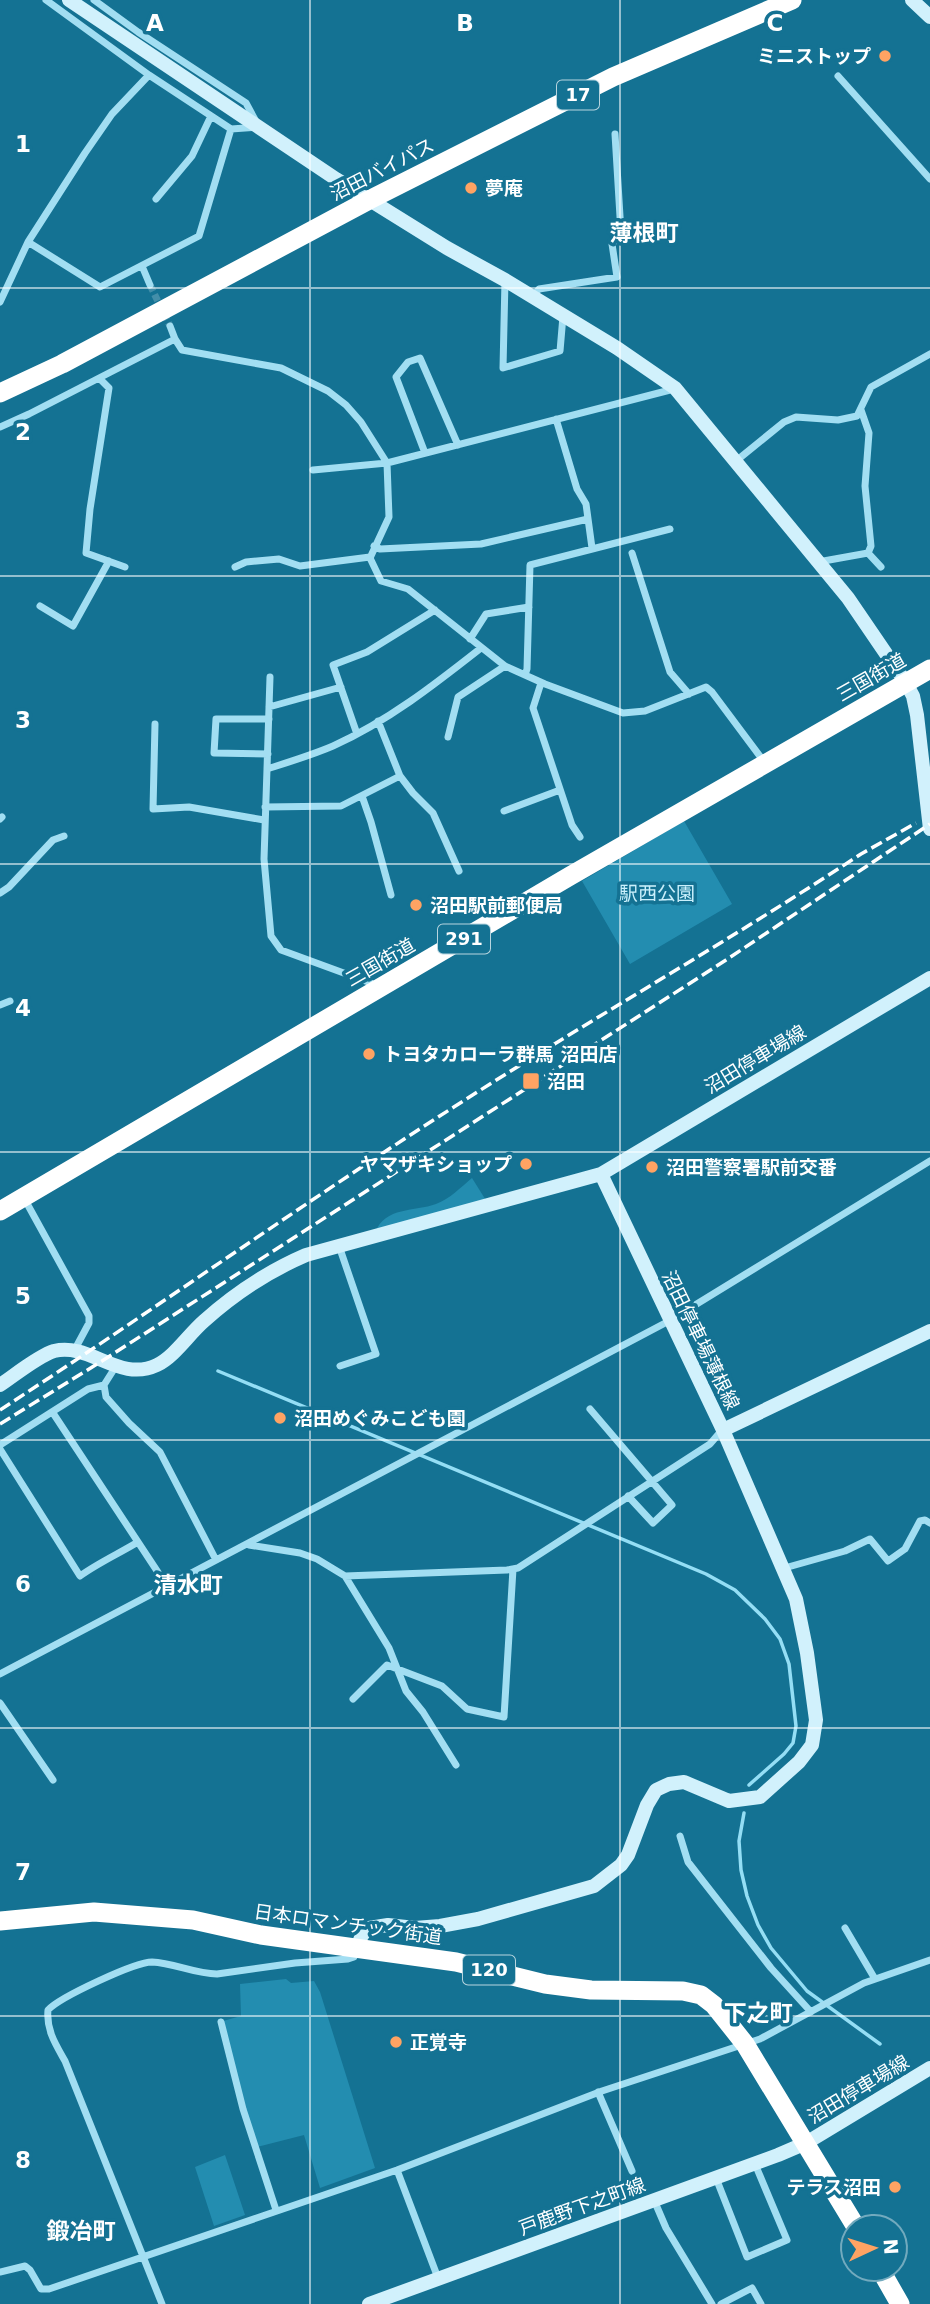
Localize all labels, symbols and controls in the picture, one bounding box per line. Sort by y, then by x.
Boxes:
text: A [146,10,164,36]
text: B [456,10,474,36]
text: C [767,10,783,36]
place label: ミニストップ [757,45,871,67]
marker: ミニストップ [877,48,893,64]
road number: 17 [557,80,599,110]
text: 1 [15,131,31,157]
street label: 沼田バイパス [326,133,438,205]
place label: 夢庵 [485,177,523,199]
marker: 夢庵 [463,180,479,196]
district label: 薄根町 [610,220,679,246]
text: 2 [15,419,31,445]
street label: 三国街道 [833,648,909,706]
text: 3 [15,707,31,733]
park label: 駅西公園 [619,882,695,904]
place label: 沼田駅前郵便局 [430,894,563,916]
marker: 沼田駅前郵便局 [408,897,424,913]
road number: 291 [438,924,490,954]
street label: 三国街道 [342,933,418,991]
text: 4 [15,995,31,1021]
street label: 沼田停車場線 [700,1020,810,1098]
place label: トヨタカローラ群馬 沼田店 [383,1043,618,1065]
marker: トヨタカローラ群馬 沼田店 [361,1046,377,1062]
place label: 沼田 [547,1070,585,1092]
marker: 沼田 [521,1071,541,1091]
place label: ヤマザキショップ [360,1153,512,1175]
marker: ヤマザキショップ [518,1156,534,1172]
place label: 沼田警察署駅前交番 [666,1156,837,1178]
marker: 沼田警察署駅前交番 [644,1159,660,1175]
street label: 沼田停車場薄根線 [658,1267,744,1413]
text: 5 [15,1283,31,1309]
place label: 沼田めぐみこども園 [294,1407,466,1429]
marker: 沼田めぐみこども園 [272,1410,288,1426]
text: 6 [15,1571,31,1597]
district label: 清水町 [154,1572,223,1598]
text: 7 [15,1859,31,1885]
street label: 日本ロマンチック街道 [252,1900,444,1948]
road number: 120 [463,1956,515,1984]
district label: 下之町 [724,2000,793,2026]
place label: 正覚寺 [410,2031,467,2053]
marker: 正覚寺 [388,2034,404,2050]
street label: 沼田停車場線 [803,2050,913,2128]
text: 8 [15,2147,31,2173]
street label: 戸鹿野下之町線 [516,2173,648,2239]
place label: テラス沼田 [786,2176,881,2198]
marker: テラス沼田 [887,2179,903,2195]
north arrow [839,2213,909,2283]
district label: 鍛冶町 [47,2218,116,2244]
text: N [879,2238,902,2256]

